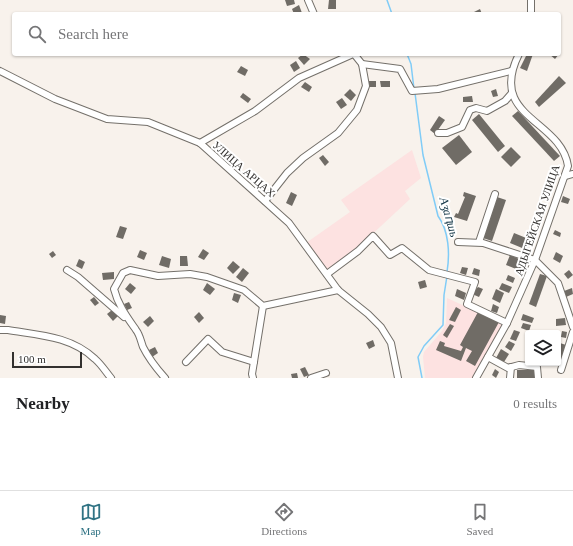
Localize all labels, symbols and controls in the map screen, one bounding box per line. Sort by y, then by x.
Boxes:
search box [12,12,561,56]
icon: search [26,23,48,45]
text: Search here [58,26,128,42]
street label: УЛИЦА АРЦАХ [210,139,278,199]
street label: АДЫГЕЙСКАЯ УЛИЦА [512,163,562,277]
water label: Аӡаԥшь [436,194,462,239]
map controls [525,330,561,366]
button: layers [525,330,561,366]
scale bar [12,350,82,369]
text: 100 m [18,353,46,365]
text: Nearby [16,394,70,413]
text: 0 results [513,396,557,411]
tab: Map [80,501,102,537]
tab: Directions [261,501,307,537]
tab: Saved [466,501,493,537]

